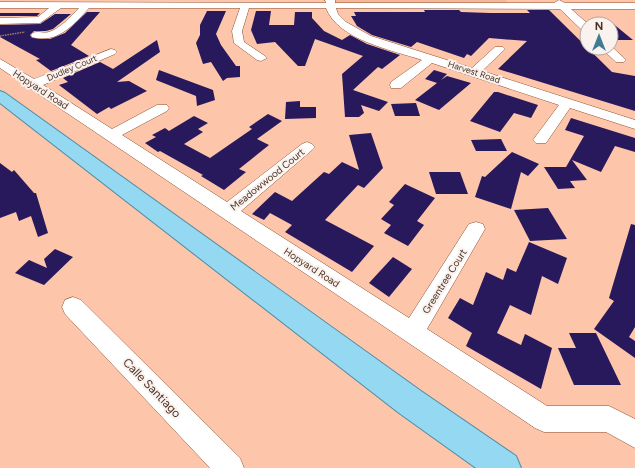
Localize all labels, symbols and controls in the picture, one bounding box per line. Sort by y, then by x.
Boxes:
north arrow [579,16,619,56]
text: N [595,20,603,33]
street label: Dudley Court [45,52,99,83]
street label: Harvest Road [447,58,502,85]
street label: Hopyard Road [10,67,71,112]
street label: Meadowwood Court [228,145,307,213]
street label: Hopyard Road [281,245,342,290]
street label: Greentree Court [419,246,470,316]
street label: Calle Santiago [120,355,184,421]

